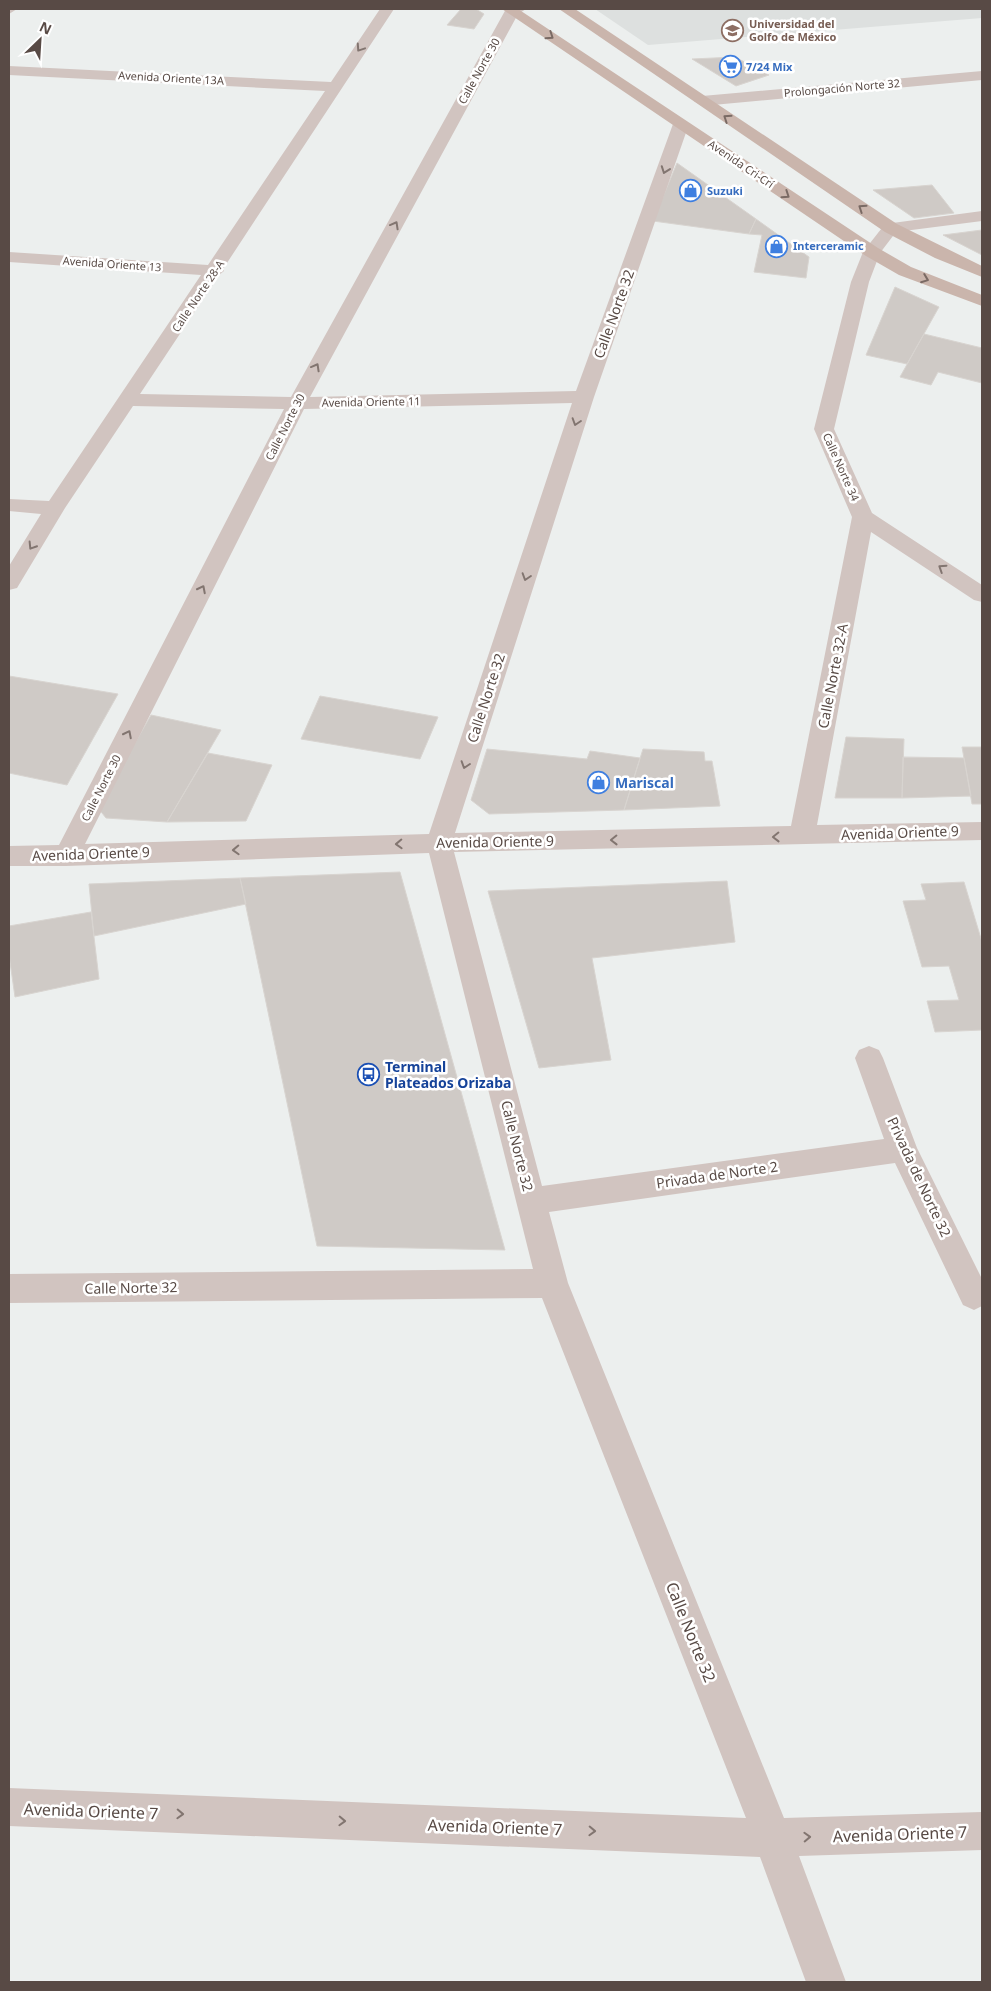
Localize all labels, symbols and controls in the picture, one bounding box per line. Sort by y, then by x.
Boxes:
north arrow [15,15,65,65]
place label: Universidad del Golfo de México [749,16,837,44]
text: N [37,17,55,39]
school or university icon: Universidad del Golfo de México [721,18,745,42]
one-way arrow [544,30,554,39]
street label: Calle Norte 30 [454,35,503,106]
one-way arrow [357,42,366,52]
supermarket icon: 7/24 Mix [718,55,742,79]
place label: 7/24 Mix [746,59,793,74]
street label: Avenida Oriente 13A [118,67,225,88]
street label: Prolongación Norte 32 [783,75,901,100]
one-way arrow [723,115,733,124]
street label: Avenida Cri-Crí [705,136,778,192]
one-way arrow [661,165,671,174]
shop icon: Suzuki [679,179,703,203]
place label: Suzuki [707,183,743,198]
one-way arrow [781,189,790,198]
one-way arrow [858,205,867,215]
one-way arrow [388,221,398,230]
shop icon: Interceramic [765,234,789,258]
place label: Interceramic [793,238,864,253]
street label: Avenida Oriente 13 [62,253,162,274]
street label: Calle Norte 28-A [168,256,228,335]
street label: Calle Norte 32 [589,267,638,361]
one-way arrow [920,273,929,283]
one-way arrow [310,364,320,373]
street label: Calle Norte 30 [261,391,308,463]
street label: Avenida Oriente 11 [321,393,421,410]
one-way arrow [571,417,581,426]
street label: Calle Norte 34 [820,430,863,504]
one-way arrow [29,540,38,549]
one-way arrow [938,565,947,574]
one-way arrow [521,572,531,580]
one-way arrow [196,586,206,595]
street label: Calle Norte 32-A [813,622,852,730]
street label: Calle Norte 32 [462,651,509,745]
one-way arrow [122,730,132,739]
street label: Calle Norte 30 [77,752,124,824]
one-way arrow [460,760,470,768]
shop icon: Mariscal [587,771,611,795]
place label: Mariscal [615,773,674,792]
street label: Avenida Oriente 9 [841,821,959,844]
street label: Avenida Oriente 9 [436,831,554,852]
one-way arrow [772,831,780,842]
one-way arrow [609,834,617,845]
one-way arrow [394,839,402,849]
street label: Avenida Oriente 9 [32,842,150,865]
one-way arrow [232,844,240,855]
place label: Terminal Plateados Orizaba [385,1057,511,1092]
bus stop icon: Terminal Plateados Orizaba [357,1063,381,1087]
street label: Calle Norte 32 [497,1098,538,1193]
street label: Privada de Norte 32 [883,1114,956,1240]
street label: Privada de Norte 2 [655,1157,779,1192]
street label: Calle Norte 32 [84,1277,178,1298]
street label: Calle Norte 32 [661,1579,721,1685]
street label: Avenida Oriente 7 [23,1798,159,1824]
one-way arrow [176,1809,184,1820]
street label: Avenida Oriente 7 [427,1814,563,1840]
one-way arrow [338,1816,346,1826]
street label: Avenida Oriente 7 [832,1821,968,1847]
one-way arrow [588,1826,596,1836]
one-way arrow [804,1832,811,1842]

